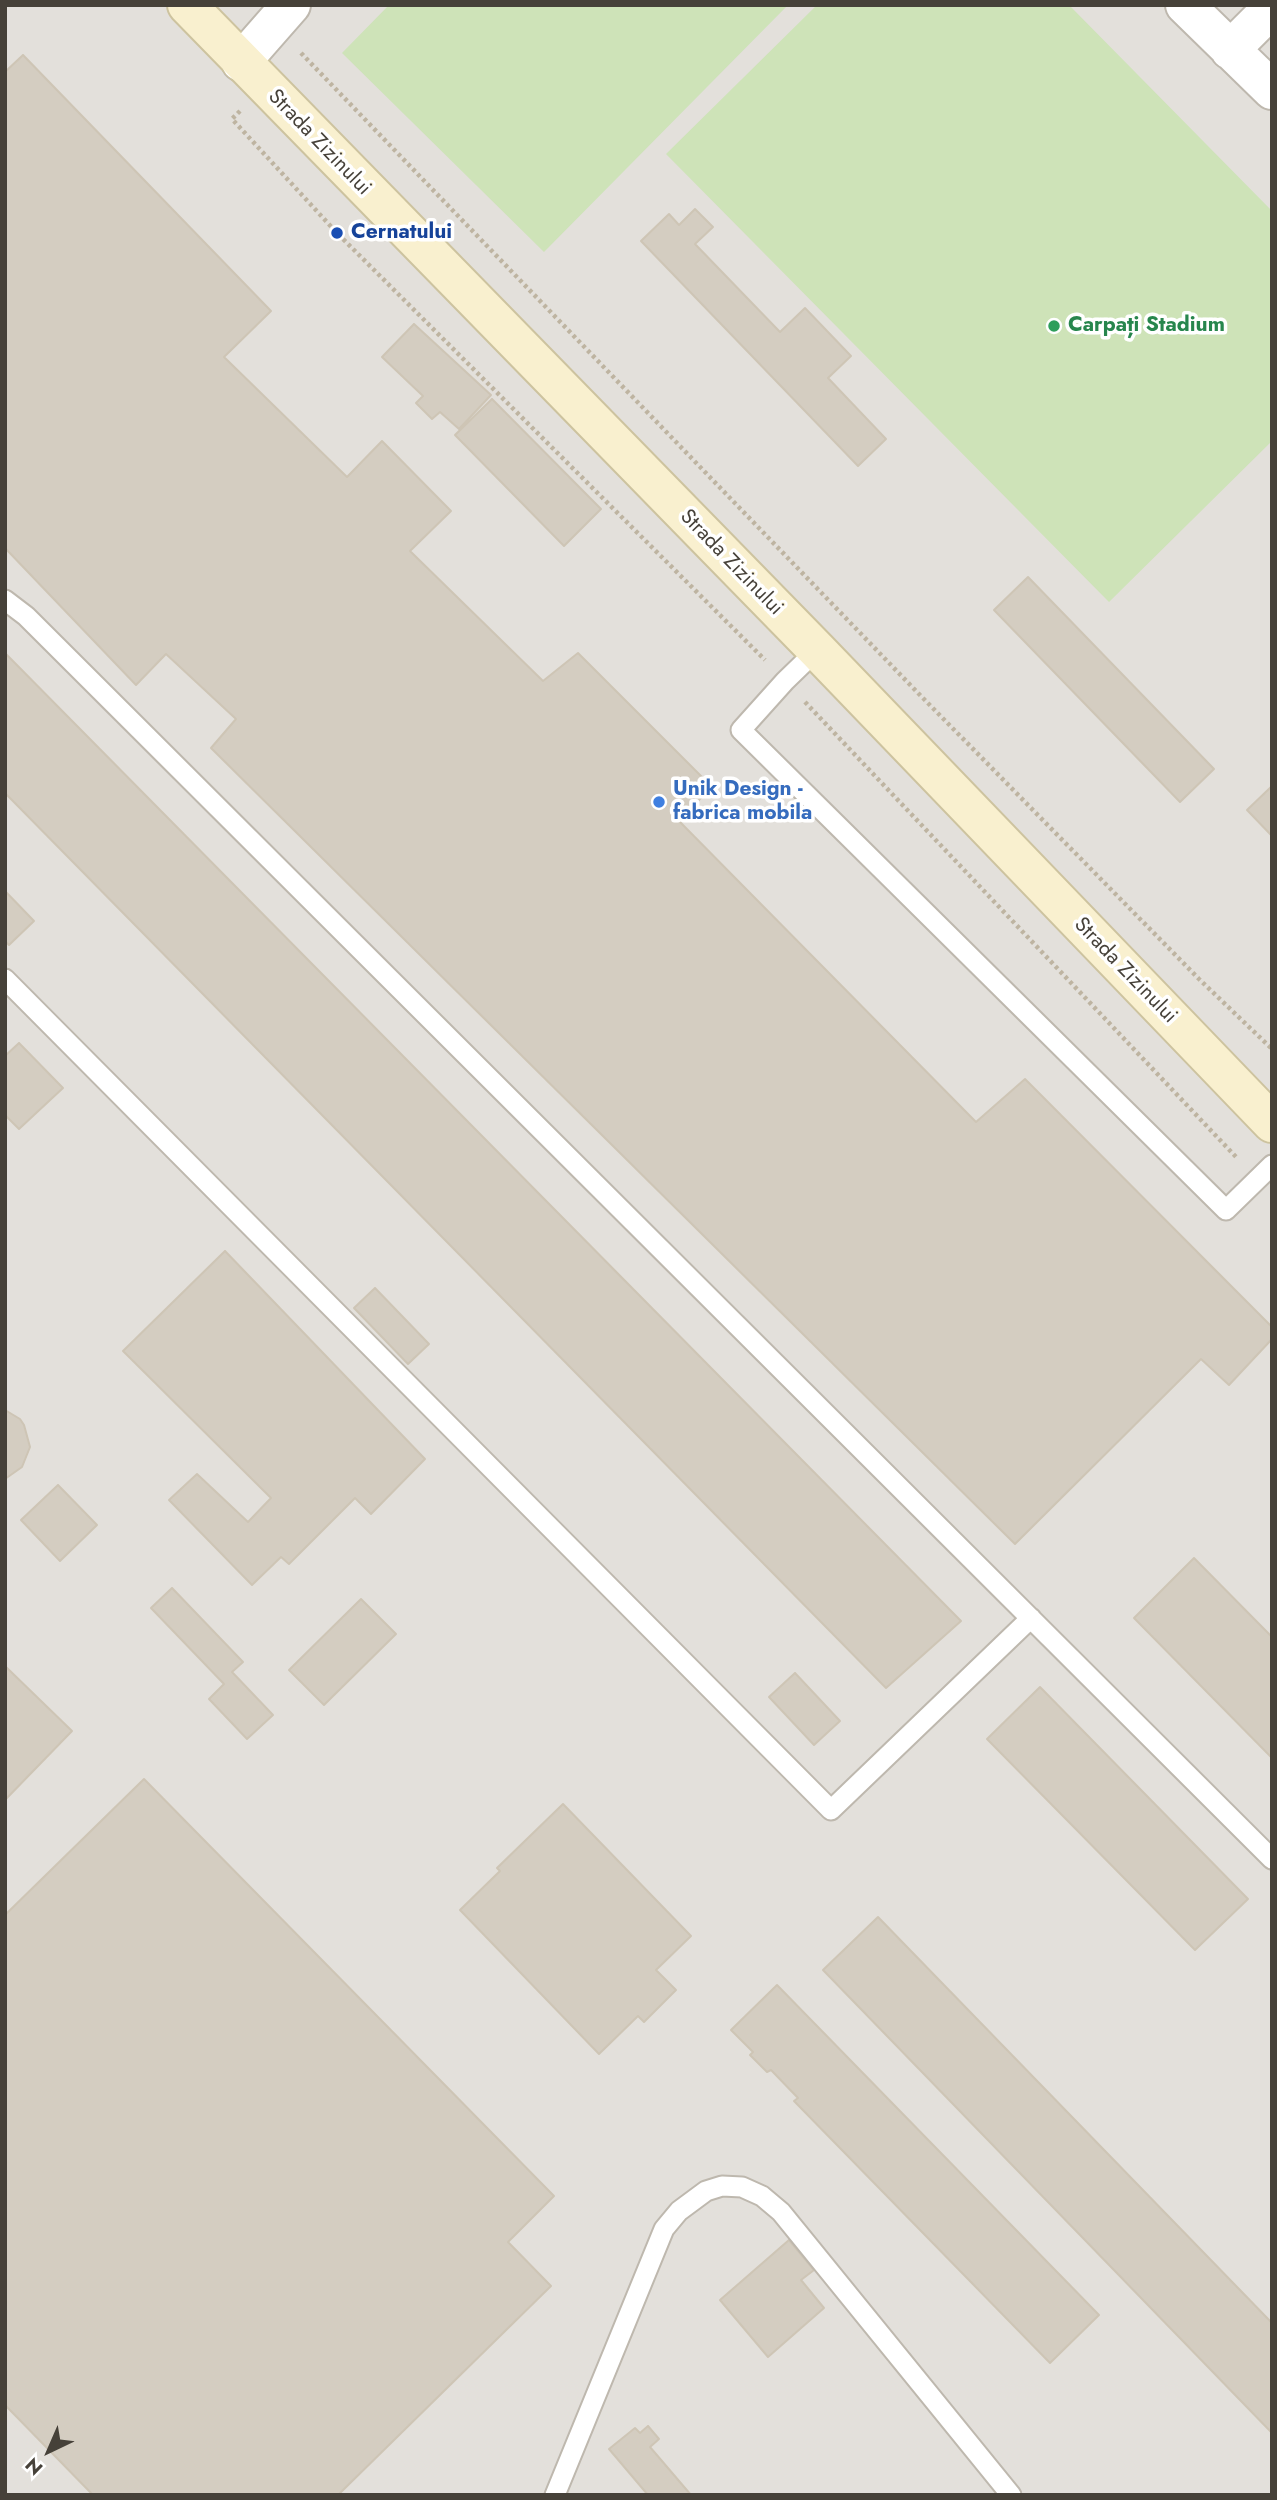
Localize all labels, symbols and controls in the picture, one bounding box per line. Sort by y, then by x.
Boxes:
street label: Strada Zizinului [262,85,376,201]
place label: Cernatului [351,220,452,246]
marker: Cernatului [329,225,345,241]
place label: Carpați Stadium [1068,313,1225,339]
marker: Carpați Stadium [1046,318,1062,334]
street label: Strada Zizinului [674,505,788,621]
place label: Unik Design - fabrica mobila [673,777,812,827]
marker: Unik Design - fabrica mobila [651,794,667,810]
street label: Strada Zizinului [1068,913,1182,1029]
north arrow [14,2416,84,2486]
text: N [19,2452,49,2481]

